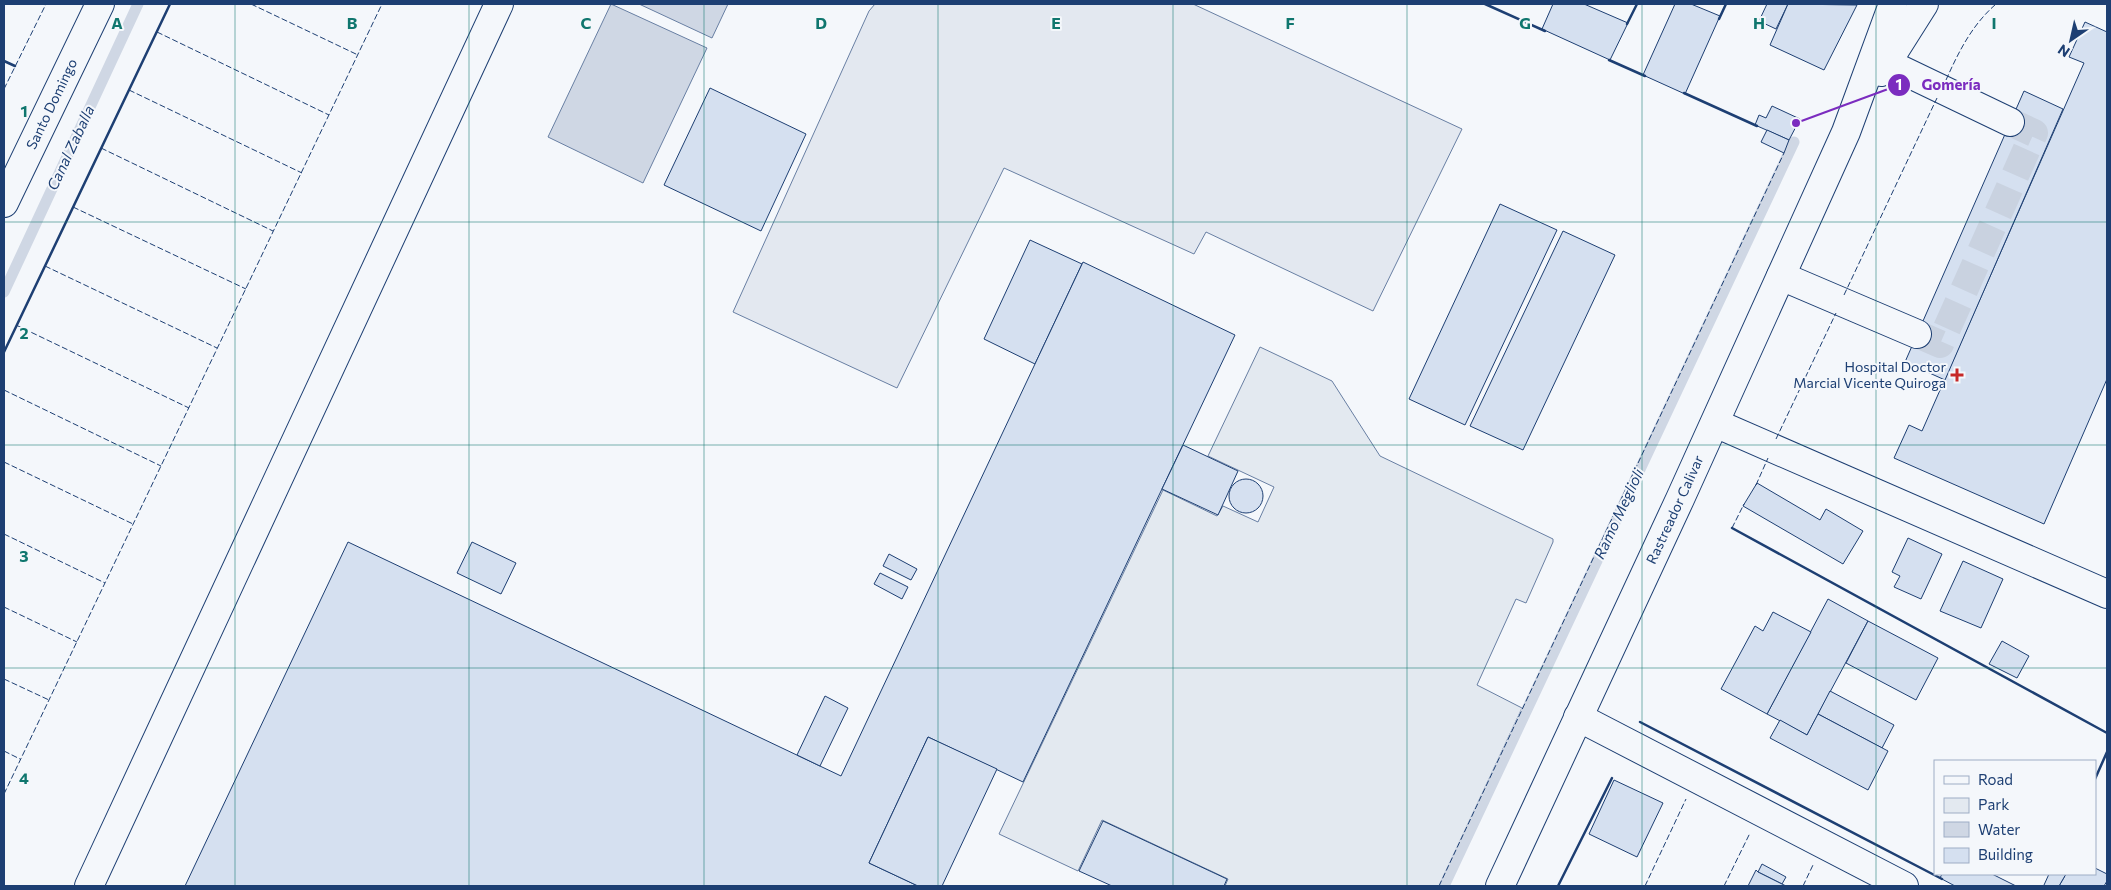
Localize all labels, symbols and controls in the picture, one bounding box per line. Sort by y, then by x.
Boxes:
text: A [111,13,123,32]
text: B [347,13,358,32]
text: C [581,13,592,32]
text: D [815,13,827,32]
text: E [1051,13,1061,32]
text: F [1285,13,1295,32]
text: G [1519,13,1531,32]
text: H [1753,13,1765,32]
text: I [1991,13,1997,32]
north arrow [2046,15,2096,65]
text: N [2054,41,2073,61]
street label: Santo Domingo [22,56,80,152]
callout: Gomería [1886,70,1990,100]
text: 1 [1896,75,1902,93]
text: Gomería [1921,75,1981,93]
text: 1 [20,101,28,120]
water label: Canal Zaballa [43,102,98,193]
text: 2 [19,323,29,342]
place label: Hospital Doctor Marcial Vicente Quiroga [1793,358,1946,391]
marker: Hospital Doctor Marcial Vicente Quiroga [1950,368,1964,382]
street label: Rastreador Calivar [1642,452,1707,566]
water label: Ramo Meglioli [1589,465,1647,562]
text: 3 [19,546,29,565]
legend [1934,760,2096,875]
text: 4 [19,768,29,787]
text: Road [1978,770,2013,788]
text: Park [1978,795,2009,813]
text: Water [1978,820,2020,838]
text: Building [1978,845,2033,863]

